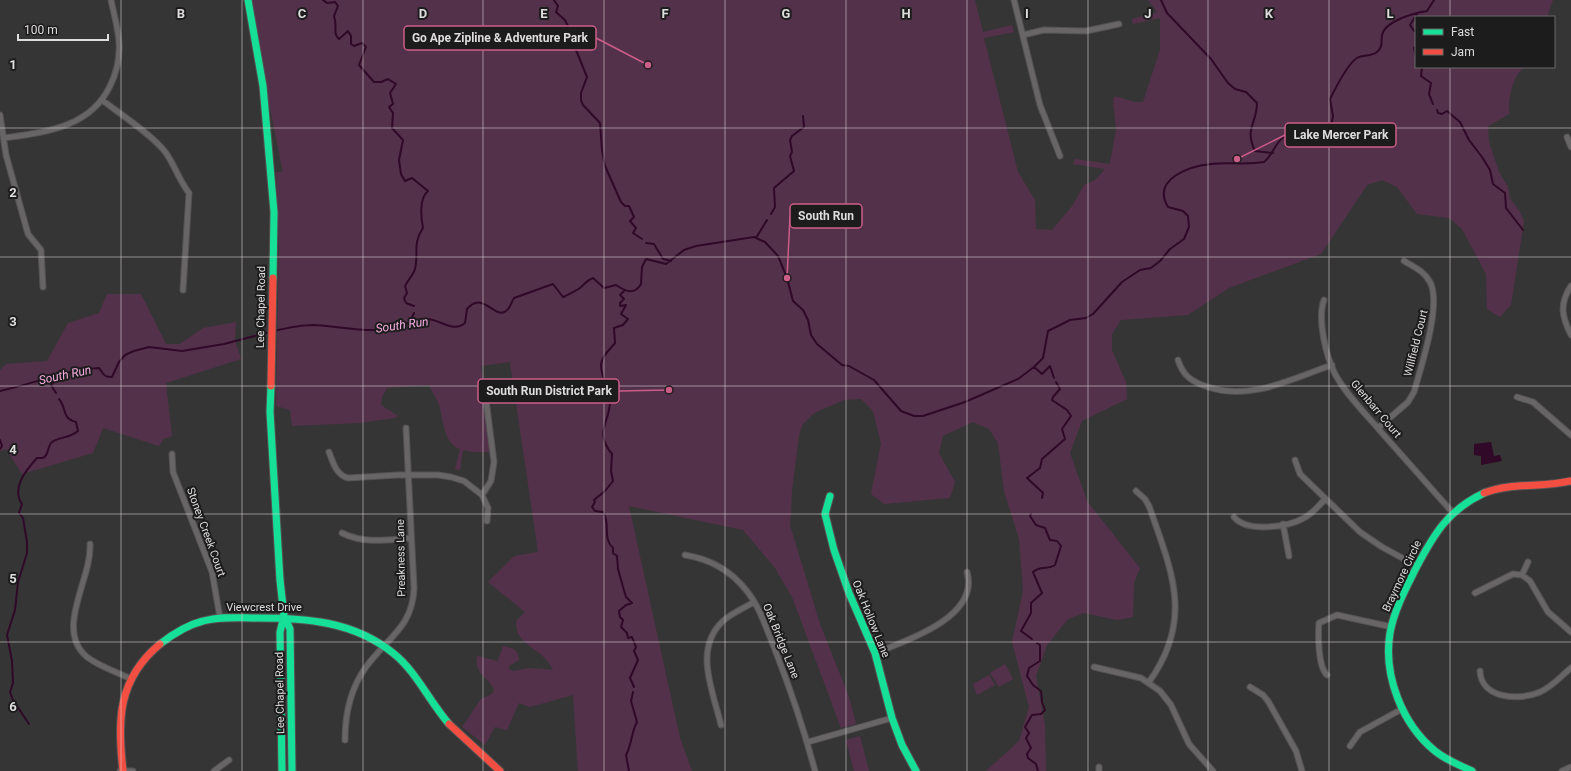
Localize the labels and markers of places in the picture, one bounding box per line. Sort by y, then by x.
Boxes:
callout: Go Ape Zipline & Adventure Park [404,26,596,50]
callout: Lake Mercer Park [1285,123,1396,147]
callout: South Run [790,204,862,228]
callout: South Run District Park [478,379,619,403]

